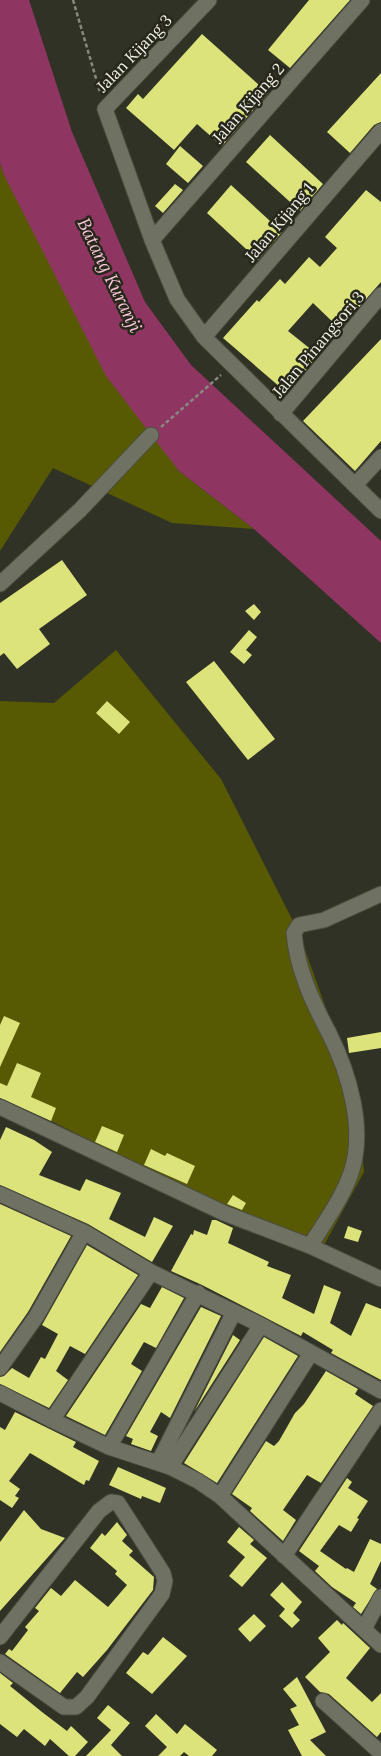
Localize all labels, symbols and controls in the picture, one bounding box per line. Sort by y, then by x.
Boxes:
street label: Jalan Kijang 3 [91,10,176,97]
street label: Jalan Kijang 2 [207,59,288,148]
street label: Jalan Kijang 1 [240,178,318,266]
water label: Batang Kuranji [72,214,148,336]
street label: Jalan Pinangsori 3 [267,287,368,402]

